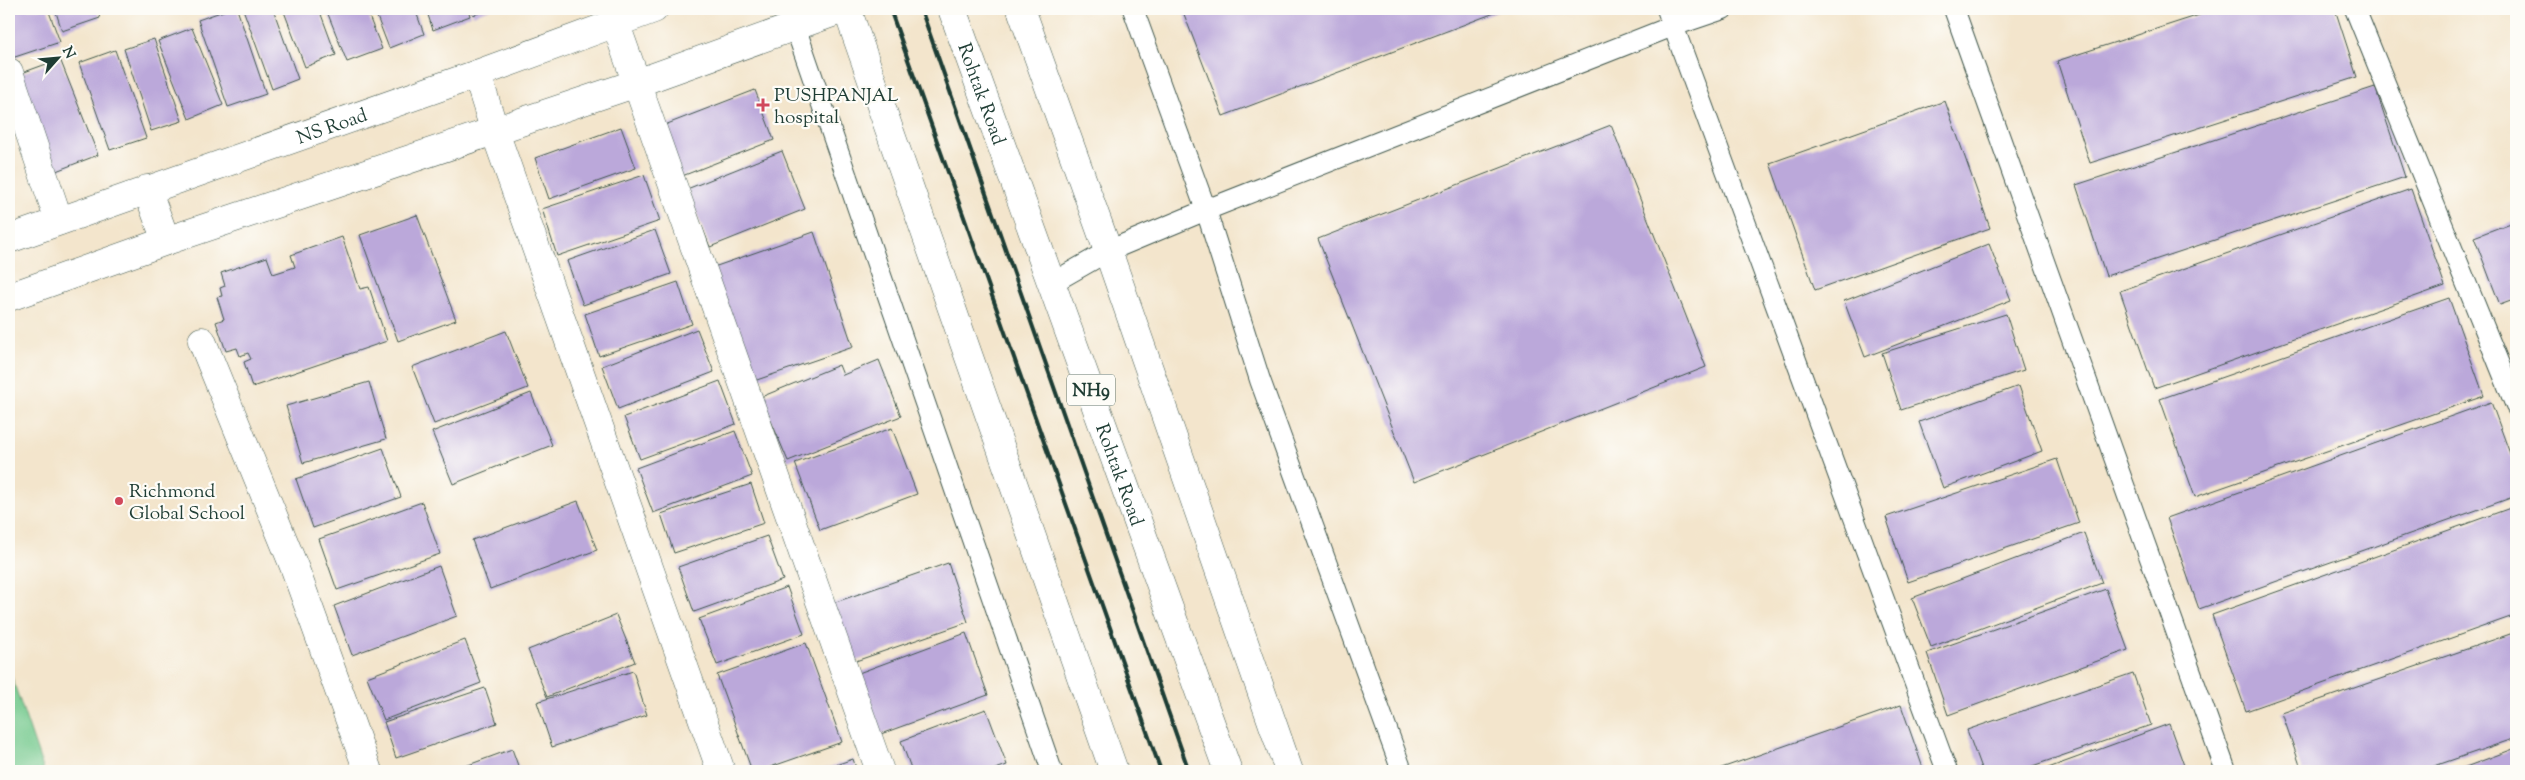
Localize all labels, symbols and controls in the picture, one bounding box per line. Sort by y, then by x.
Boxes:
north arrow [32,32,82,82]
street label: Rohtak Road [949,40,1011,150]
text: N [56,43,79,63]
place label: PUSHPANJAL hospital [774,83,899,132]
marker: PUSHPANJAL hospital [756,98,770,112]
street label: NS Road [293,103,372,153]
road number: NH9 [1067,374,1115,406]
street label: Rohtak Road [1087,420,1149,530]
place label: Richmond Global School [129,479,245,528]
marker: Richmond Global School [113,495,125,507]

